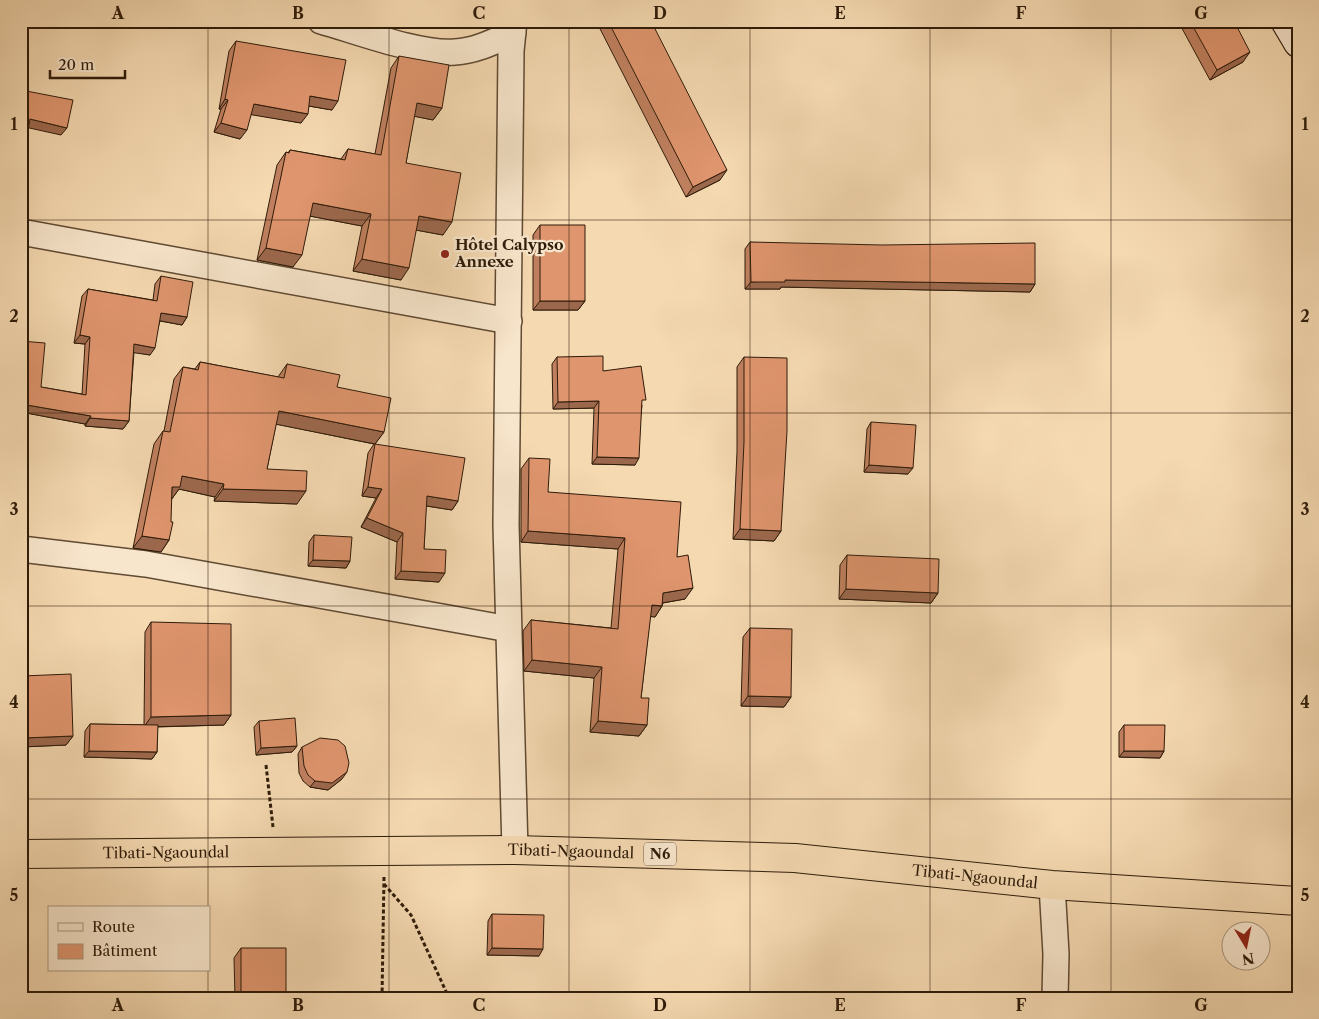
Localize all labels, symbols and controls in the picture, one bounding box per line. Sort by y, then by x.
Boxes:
text: A [111,3,125,23]
text: B [292,3,304,23]
text: C [473,3,485,23]
text: D [653,3,667,23]
text: E [834,3,846,23]
text: F [1016,3,1027,23]
text: G [1194,3,1208,23]
scale bar [50,48,125,80]
text: 20 m [58,55,94,74]
text: 1 [10,114,18,134]
text: 1 [1301,114,1309,134]
place label: Hôtel Calypso Annexe [454,235,564,271]
marker: Hôtel Calypso Annexe [439,248,451,260]
text: 2 [9,306,19,326]
text: 2 [1300,306,1310,326]
text: 3 [9,499,19,519]
text: 3 [1300,499,1310,519]
text: 4 [9,692,19,712]
text: 4 [1300,692,1310,712]
street label: Tibati-Ngaoundal [508,840,635,862]
street label: Tibati-Ngaoundal [103,842,230,862]
road number: N6 [644,842,676,866]
street label: Tibati-Ngaoundal [911,860,1039,893]
text: 5 [10,885,19,905]
text: 5 [1301,885,1310,905]
legend [48,906,210,972]
text: Route [92,917,135,936]
north arrow [1222,922,1272,972]
text: Bâtiment [92,941,158,960]
text: N [1241,949,1256,969]
text: A [111,995,125,1015]
text: B [292,995,304,1015]
text: C [473,995,485,1015]
text: D [653,995,667,1015]
text: E [834,995,846,1015]
text: F [1016,995,1027,1015]
text: G [1194,995,1208,1015]

